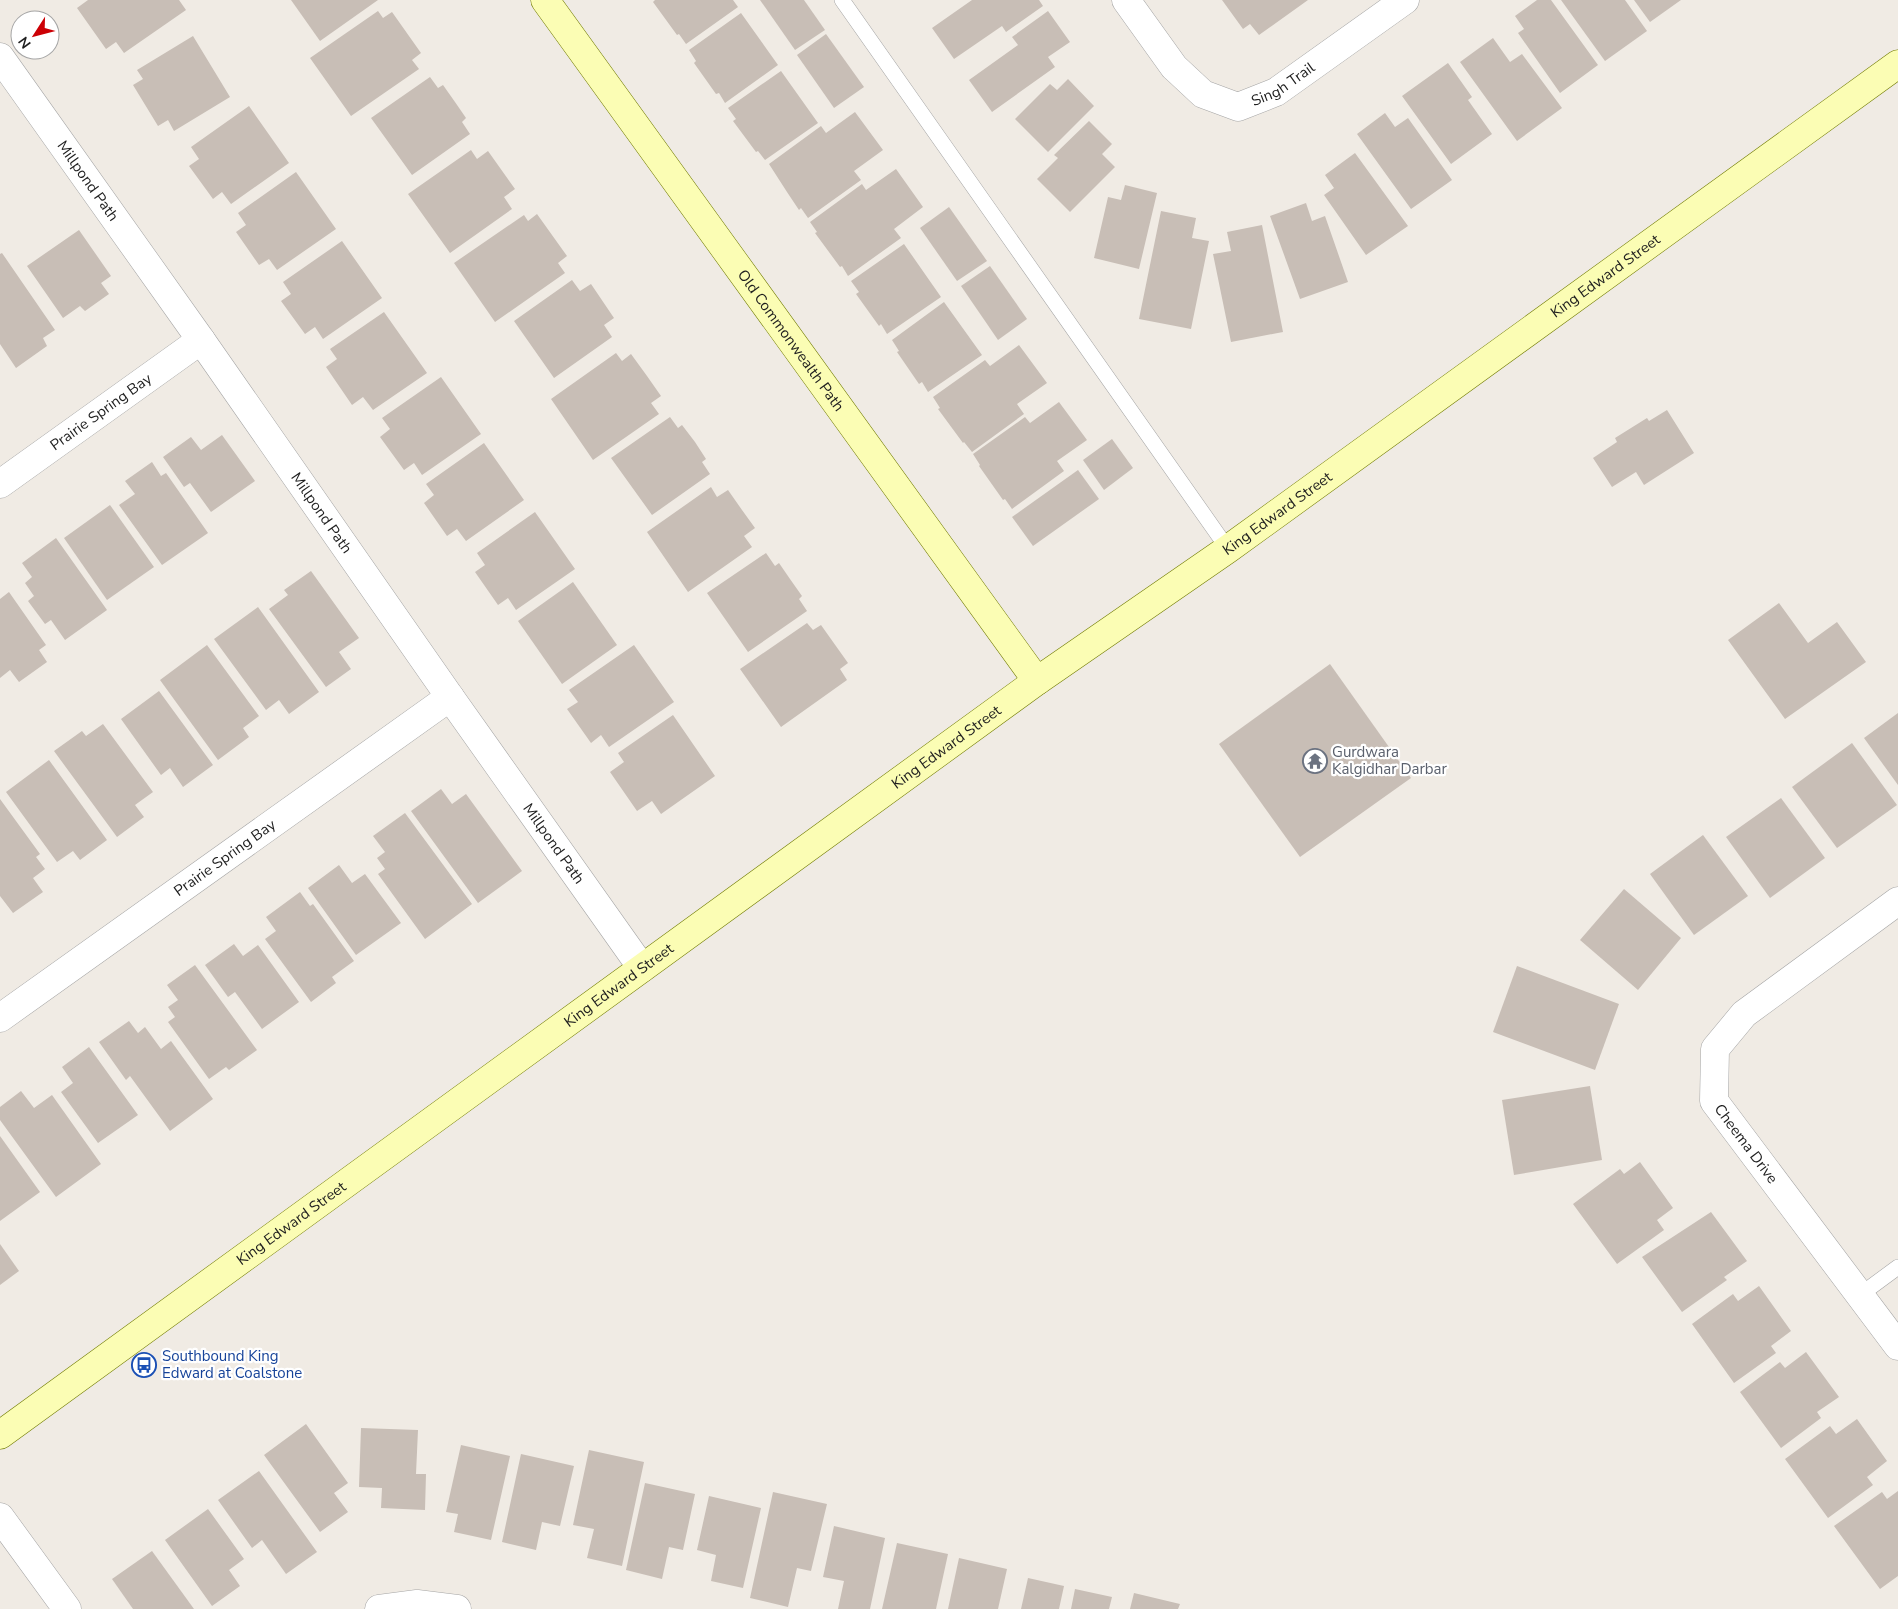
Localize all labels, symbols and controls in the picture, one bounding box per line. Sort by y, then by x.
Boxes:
north arrow [10,10,60,60]
text: N [14,33,36,52]
street label: Singh Trail [1248,57,1319,111]
street label: Millpond Path [53,137,123,225]
street label: King Edward Street [1546,229,1665,322]
street label: Old Commonwealth Path [733,266,849,415]
street label: Prairie Spring Bay [46,368,156,455]
street label: King Edward Street [1218,467,1337,560]
street label: Millpond Path [286,469,357,557]
street label: King Edward Street [888,700,1006,793]
place label: Gurdwara Kalgidhar Darbar [1332,742,1448,779]
temple icon: Gurdwara Kalgidhar Darbar [1302,748,1328,774]
street label: Millpond Path [518,799,589,888]
street label: Prairie Spring Bay [170,814,280,901]
street label: King Edward Street [560,938,678,1032]
street label: Cheema Drive [1710,1100,1783,1188]
street label: King Edward Street [232,1176,351,1270]
place label: Southbound King Edward at Coalstone [162,1346,302,1383]
bus stop icon: Southbound King Edward at Coalstone [131,1352,157,1378]

